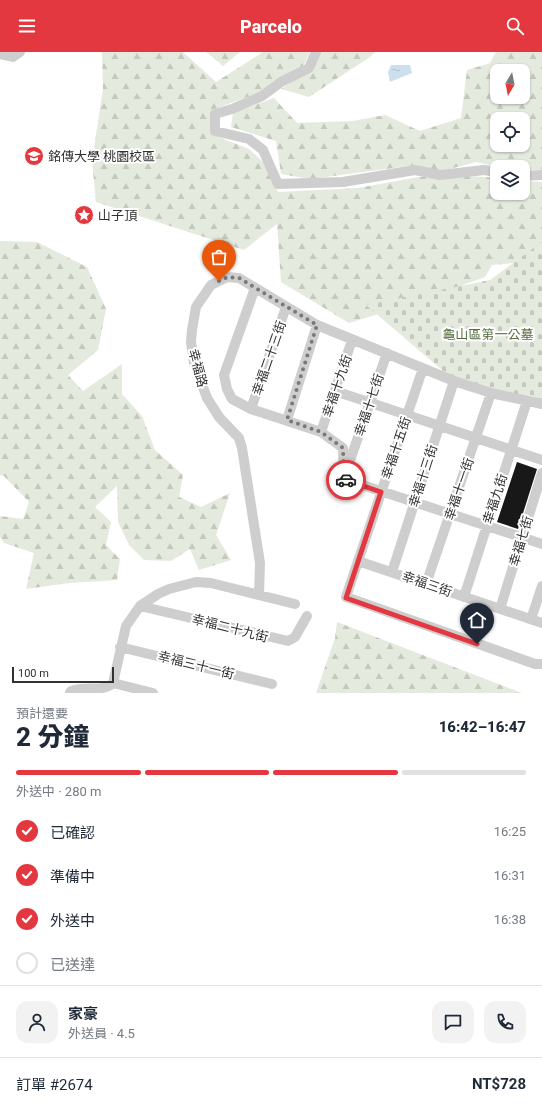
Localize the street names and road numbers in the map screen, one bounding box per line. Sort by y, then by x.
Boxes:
street label: 幸福二十三街 [249,319,289,397]
street label: 幸福路 [186,347,210,389]
street label: 幸福十九街 [319,353,355,419]
street label: 幸福十七街 [351,372,387,438]
street label: 幸福十五街 [378,415,414,481]
street label: 幸福十三街 [406,443,440,509]
street label: 幸福十一街 [441,456,477,522]
street label: 幸福九街 [480,472,510,526]
street label: 幸福七街 [506,514,536,568]
street label: 幸福三街 [400,568,454,600]
street label: 幸福二十九街 [190,611,270,645]
street label: 幸福三十一街 [156,648,236,682]

